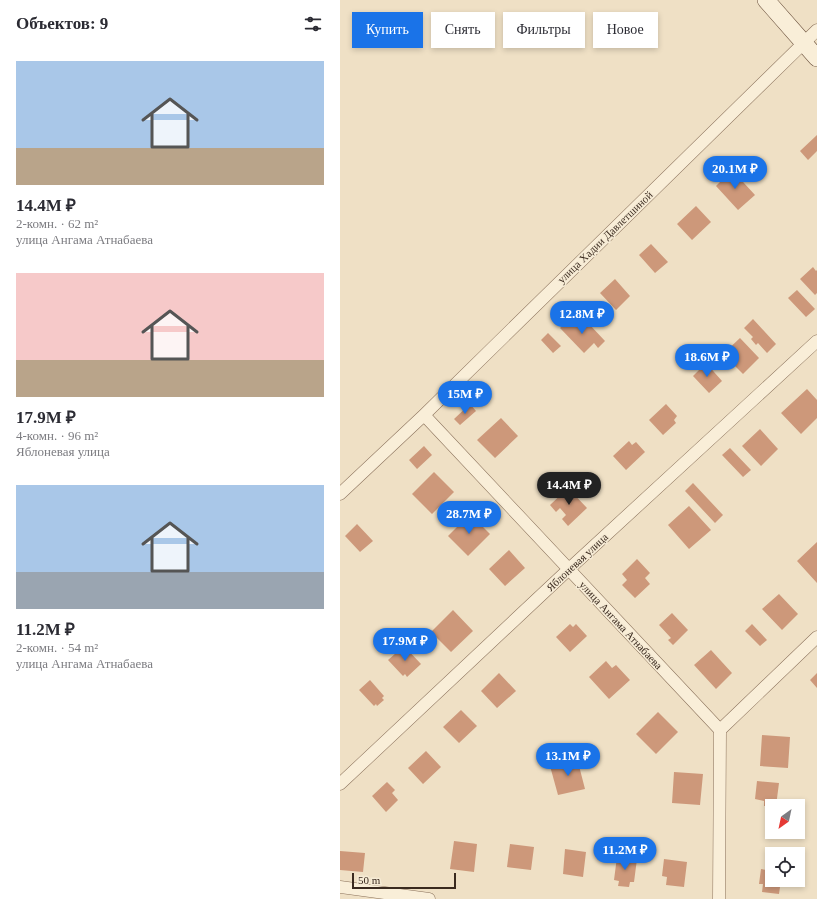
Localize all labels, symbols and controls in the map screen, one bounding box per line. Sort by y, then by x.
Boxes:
chip: Купить [352,12,423,48]
chip: Снять [431,12,495,48]
chip: Фильтры [503,12,585,48]
chip: Новое [593,12,658,48]
icon: filters [302,13,324,35]
text: Объектов: 9 [16,14,108,33]
icon: home [134,87,206,159]
pin: 20.1M ₽ [698,156,772,190]
text: 20.1M ₽ [712,161,758,176]
street label: улица Хадии Давлетшиной [555,188,655,285]
text: 14.4M ₽ [16,196,76,215]
text: 2-комн. · 62 m² [16,216,98,231]
text: улица Ангама Атнабаева [16,232,153,247]
icon: home [134,299,206,371]
pin: 12.8M ₽ [545,301,619,335]
text: 12.8M ₽ [559,306,605,321]
pin: 18.6M ₽ [670,344,744,378]
text: 18.6M ₽ [684,349,730,364]
pin: 15M ₽ [437,381,493,415]
text: 15M ₽ [447,386,483,401]
text: 17.9M ₽ [16,408,76,427]
text: 4-комн. · 96 m² [16,428,98,443]
text: Яблоневая улица [16,444,110,459]
pin: 14.4M ₽ [532,472,606,506]
text: 14.4M ₽ [546,477,592,492]
pin: 28.7M ₽ [432,501,506,535]
text: 28.7M ₽ [446,506,492,521]
icon: home [134,511,206,583]
street label: Яблоневая улица [544,530,610,593]
street label: улица Ангама Атнабаева [577,579,665,672]
text: 11.2M ₽ [16,620,75,639]
pin: 17.9M ₽ [368,628,442,662]
text: 17.9M ₽ [382,633,428,648]
text: 2-комн. · 54 m² [16,640,98,655]
text: улица Ангама Атнабаева [16,656,153,671]
pin: 13.1M ₽ [531,743,605,777]
text: 13.1M ₽ [545,748,591,763]
north arrow [765,799,805,839]
map controls [765,799,805,887]
pin: 11.2M ₽ [588,837,662,871]
text: 11.2M ₽ [602,842,648,857]
button: locate [765,847,805,887]
scale bar [352,871,456,890]
text: 50 m [358,874,380,886]

